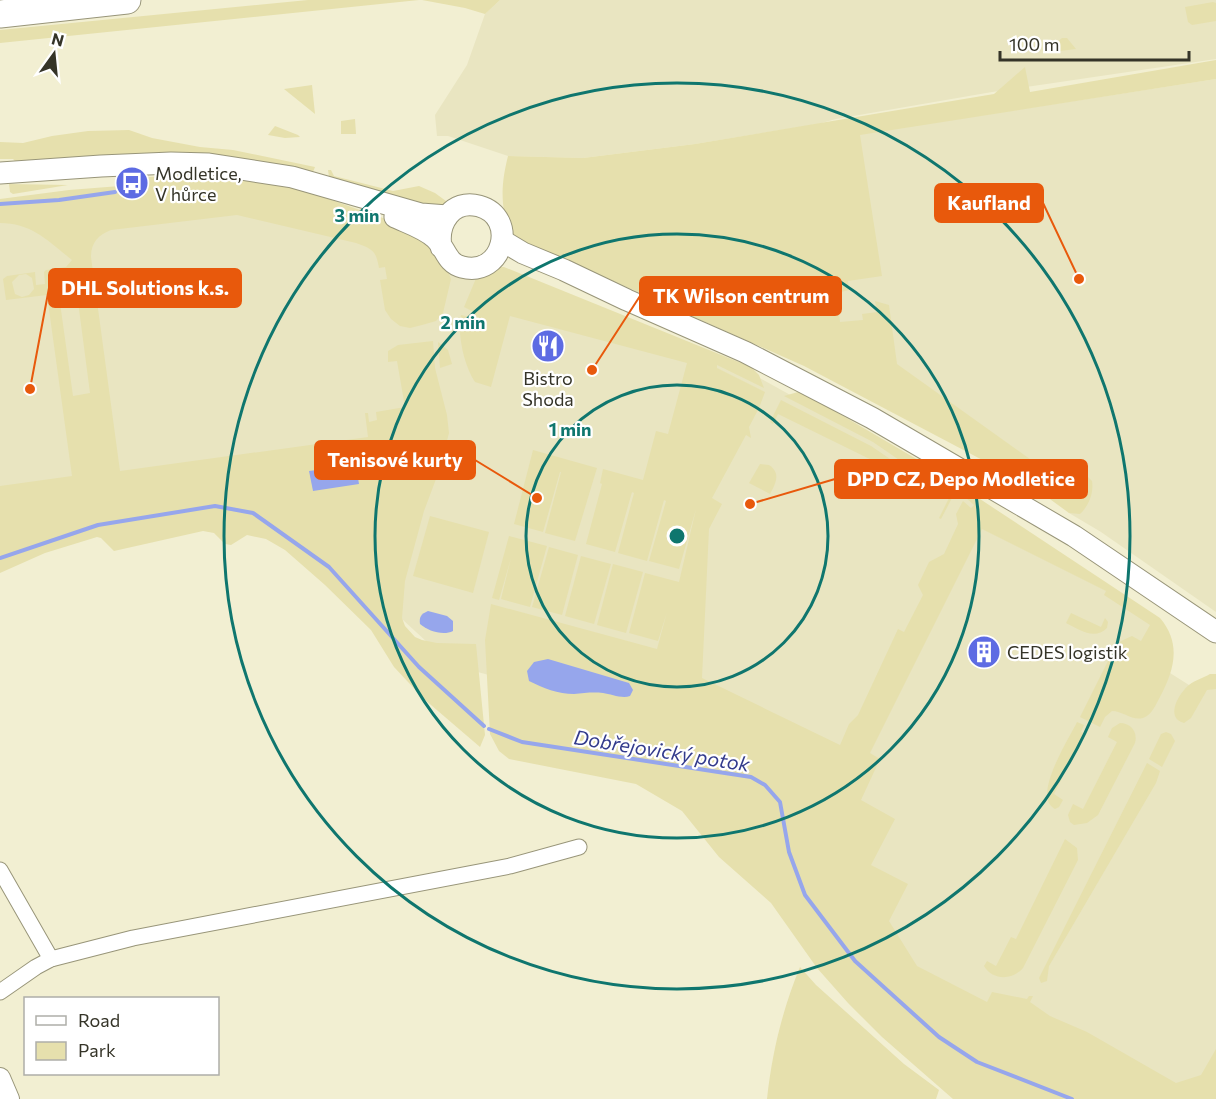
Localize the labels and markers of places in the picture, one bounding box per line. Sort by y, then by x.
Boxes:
place label: Modletice, V hůrce [155,162,242,205]
bus stop icon: Modletice, V hůrce [114,165,150,201]
callout: Kaufland [935,184,1043,222]
callout: DHL Solutions k.s. [49,269,241,307]
callout: TK Wilson centrum [640,277,841,315]
restaurant icon: Bistro Shoda [530,328,566,364]
place label: Bistro Shoda [522,367,574,410]
callout: Tenisové kurty [315,441,475,479]
callout: DPD CZ, Depo Modletice [835,460,1087,498]
centre of rings [667,526,687,546]
building icon: CEDES logistik [966,634,1002,670]
place label: CEDES logistik [1007,641,1128,663]

